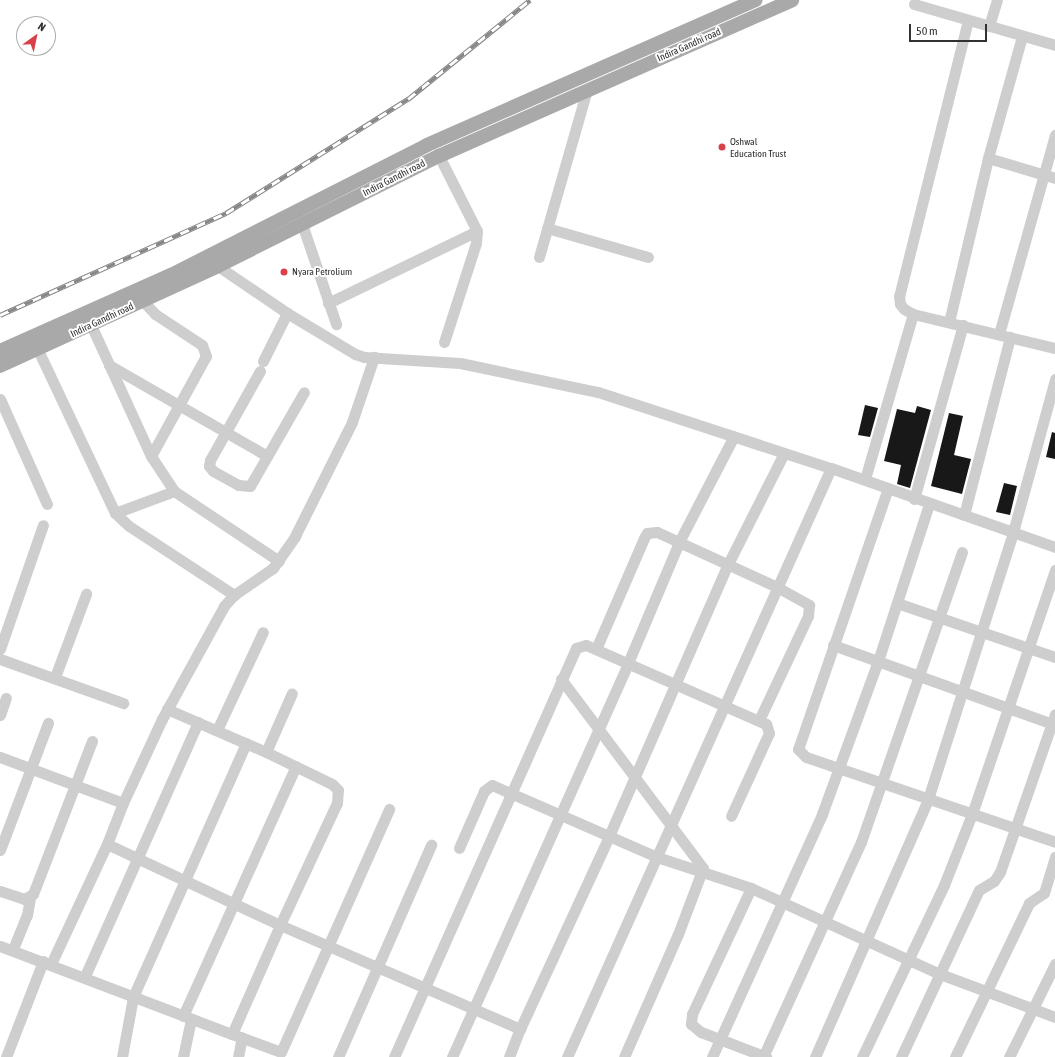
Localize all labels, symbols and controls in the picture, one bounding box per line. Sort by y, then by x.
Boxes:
north arrow [16,16,56,56]
scale bar [911,16,989,42]
text: N [36,20,48,34]
text: 50 m [916,24,938,38]
street label: Indira Gandhi road [655,26,723,64]
place label: Oshwal Education Trust [730,135,786,158]
marker: Oshwal Education Trust [717,142,727,152]
street label: Indira Gandhi road [361,157,427,199]
place label: Nyara Petrolium [292,266,352,278]
marker: Nyara Petrolium [279,267,289,277]
street label: Indira Gandhi road [69,300,135,340]

